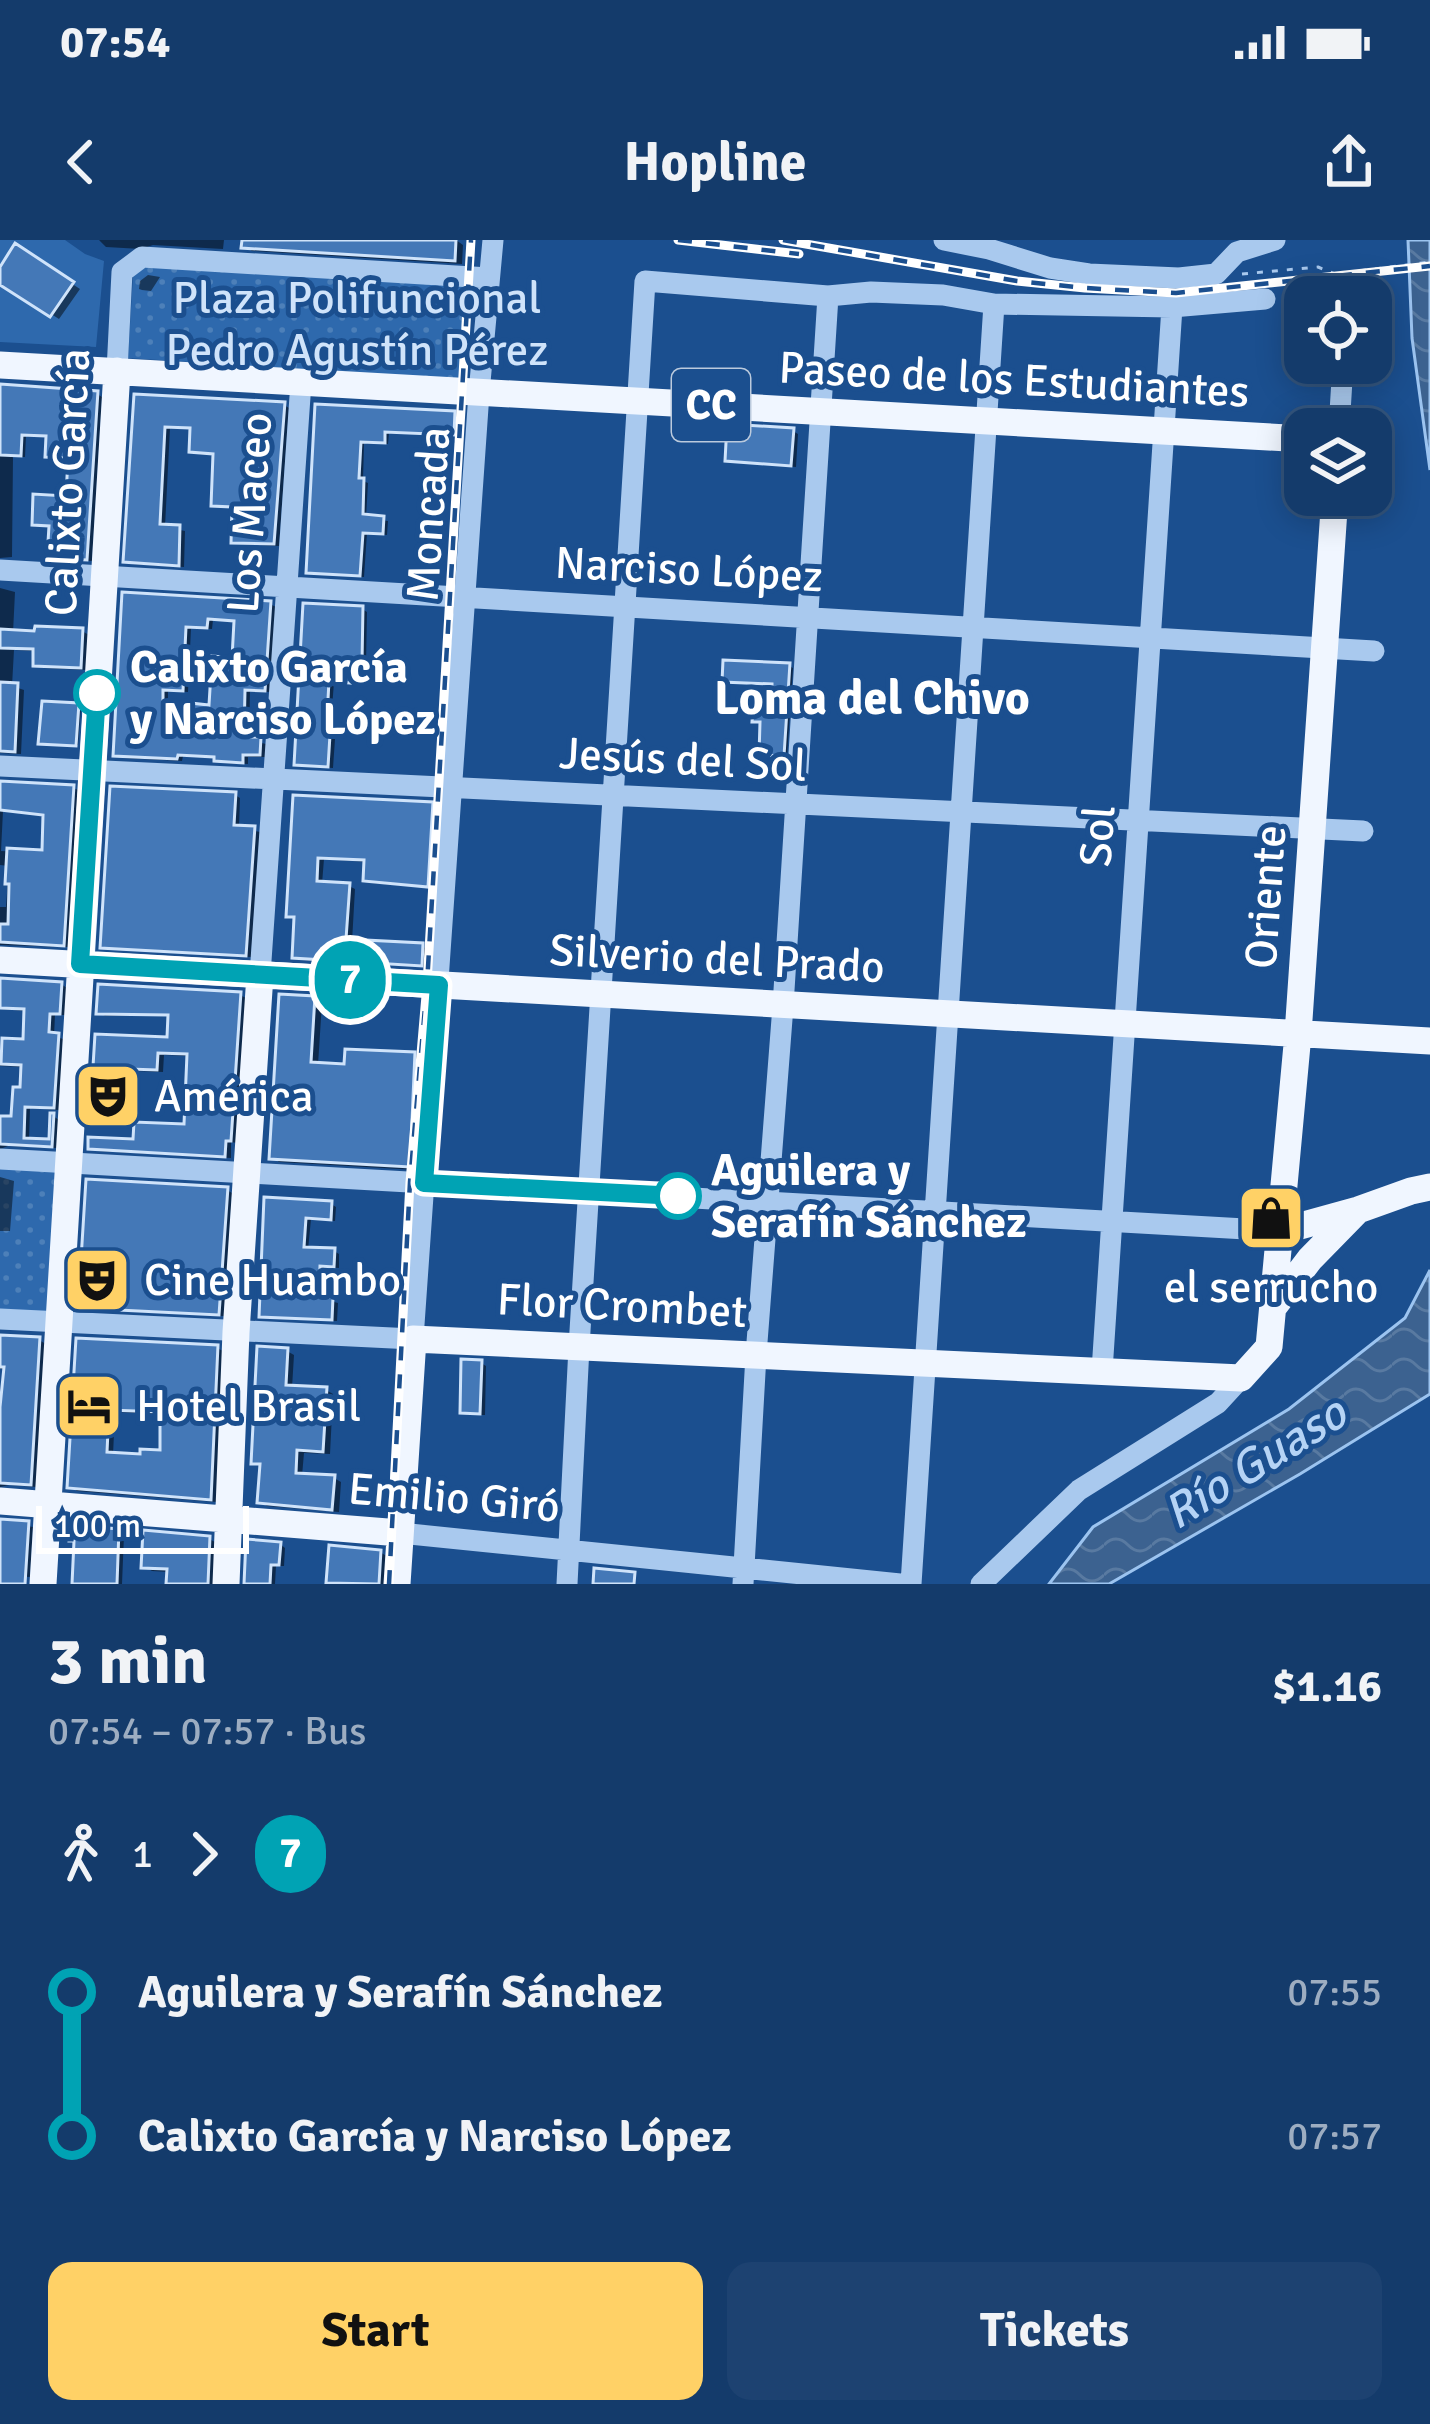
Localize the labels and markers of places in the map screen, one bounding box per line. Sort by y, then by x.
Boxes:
place label: Calixto García y Narciso López [129,640,436,747]
marker: Calixto García y Narciso López [75,671,119,715]
theatre icon: América [73,1061,143,1131]
place label: América [154,1069,313,1124]
place label: Aguilera y Serafín Sánchez [711,1143,1026,1250]
marker: Aguilera y Serafín Sánchez [656,1174,700,1218]
shop icon: el serrucho [1236,1183,1306,1253]
theatre icon: Cine Huambo [62,1245,132,1315]
place label: Cine Huambo [144,1253,401,1308]
place label: el serrucho [1164,1260,1378,1315]
hotel icon: Hotel Brasil [54,1371,124,1441]
place label: Hotel Brasil [136,1379,361,1434]

